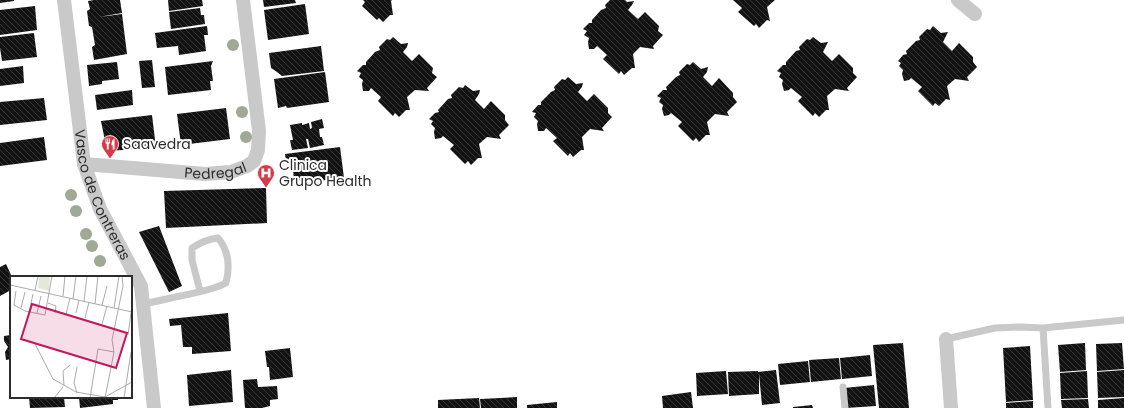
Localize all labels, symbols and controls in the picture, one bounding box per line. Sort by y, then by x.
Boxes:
street label: Vasco de Contreras [70,128,135,264]
restaurant icon: Saavedra [100,134,120,159]
place label: Saavedra [123,134,191,154]
place label: Clinica Grupo Health [279,155,372,191]
street label: Pedregal [184,157,249,184]
hospital icon: Clinica Grupo Health [256,163,276,188]
inset map [10,276,132,398]

